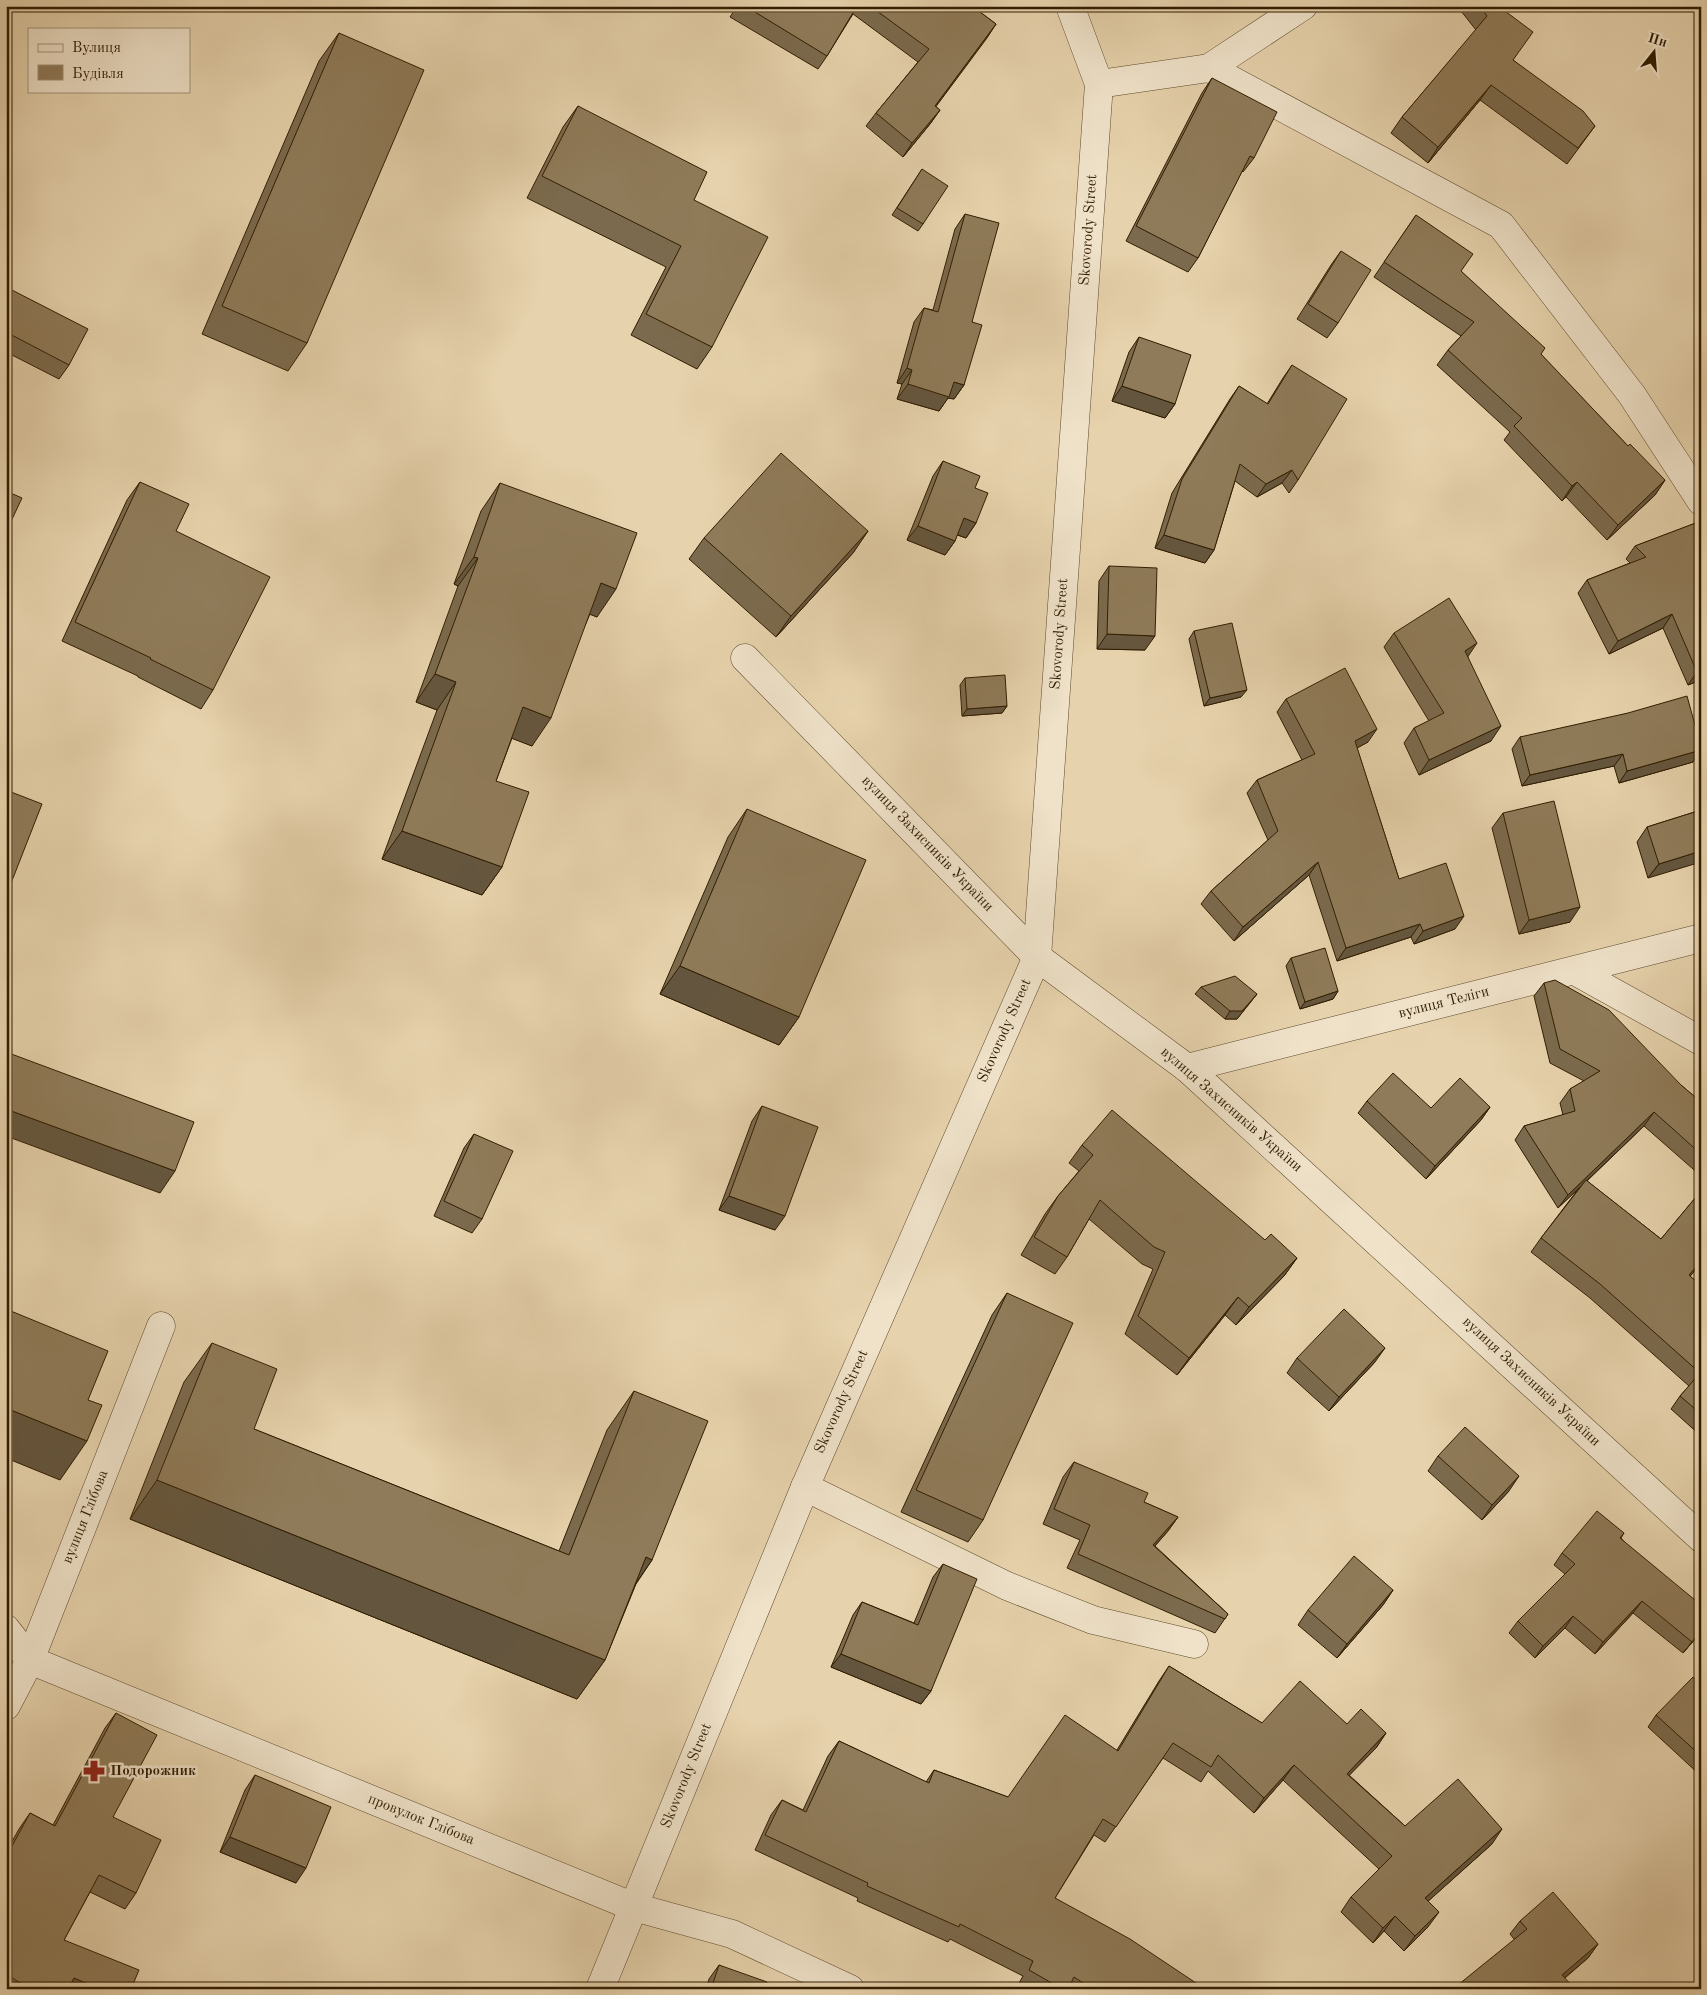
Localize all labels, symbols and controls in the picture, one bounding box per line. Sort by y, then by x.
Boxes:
legend [28,28,190,92]
north arrow [1630,28,1680,78]
text: Пн [1646,31,1669,50]
text: Вулиця [72,41,121,56]
text: Будівля [72,67,124,82]
street label: Skovorody Street [1078,174,1100,286]
street label: Skovorody Street [1049,578,1071,690]
street label: вулиця Захисників України [858,773,996,915]
street label: Skovorody Street [975,977,1035,1085]
street label: вулиця Теліги [1397,984,1491,1022]
street label: вулиця Захисників України [1157,1045,1305,1175]
street label: вулиця Захисників України [1459,1314,1603,1450]
street label: Skovorody Street [812,1348,872,1456]
street label: вулиця Глібова [60,1467,112,1566]
street label: Skovorody Street [659,1721,715,1831]
pharmacy icon: Подорожник [81,1758,107,1784]
place label: Подорожник [110,1764,196,1779]
street label: провулок Глібова [365,1792,477,1849]

